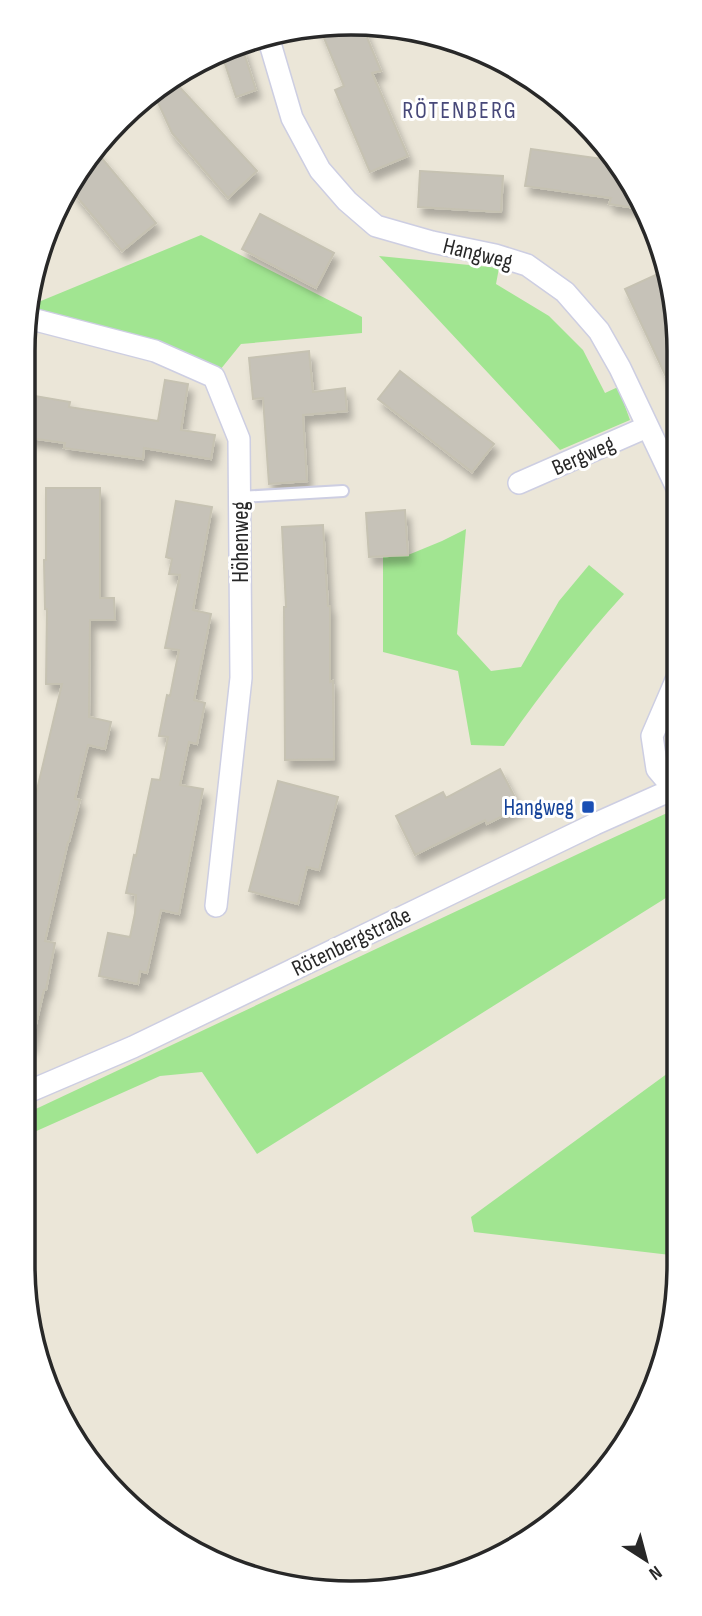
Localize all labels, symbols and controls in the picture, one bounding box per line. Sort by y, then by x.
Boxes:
district label: RÖTENBERG [402,96,518,125]
street label: Hangweg [440,232,515,276]
street label: Bergweg [548,430,619,482]
street label: Höhenweg [227,501,255,583]
place label: Hangweg [503,794,574,822]
marker: Hangweg [580,799,596,815]
street label: Rötenbergstraße [287,901,416,983]
north arrow [611,1525,681,1595]
text: N [644,1560,666,1585]

